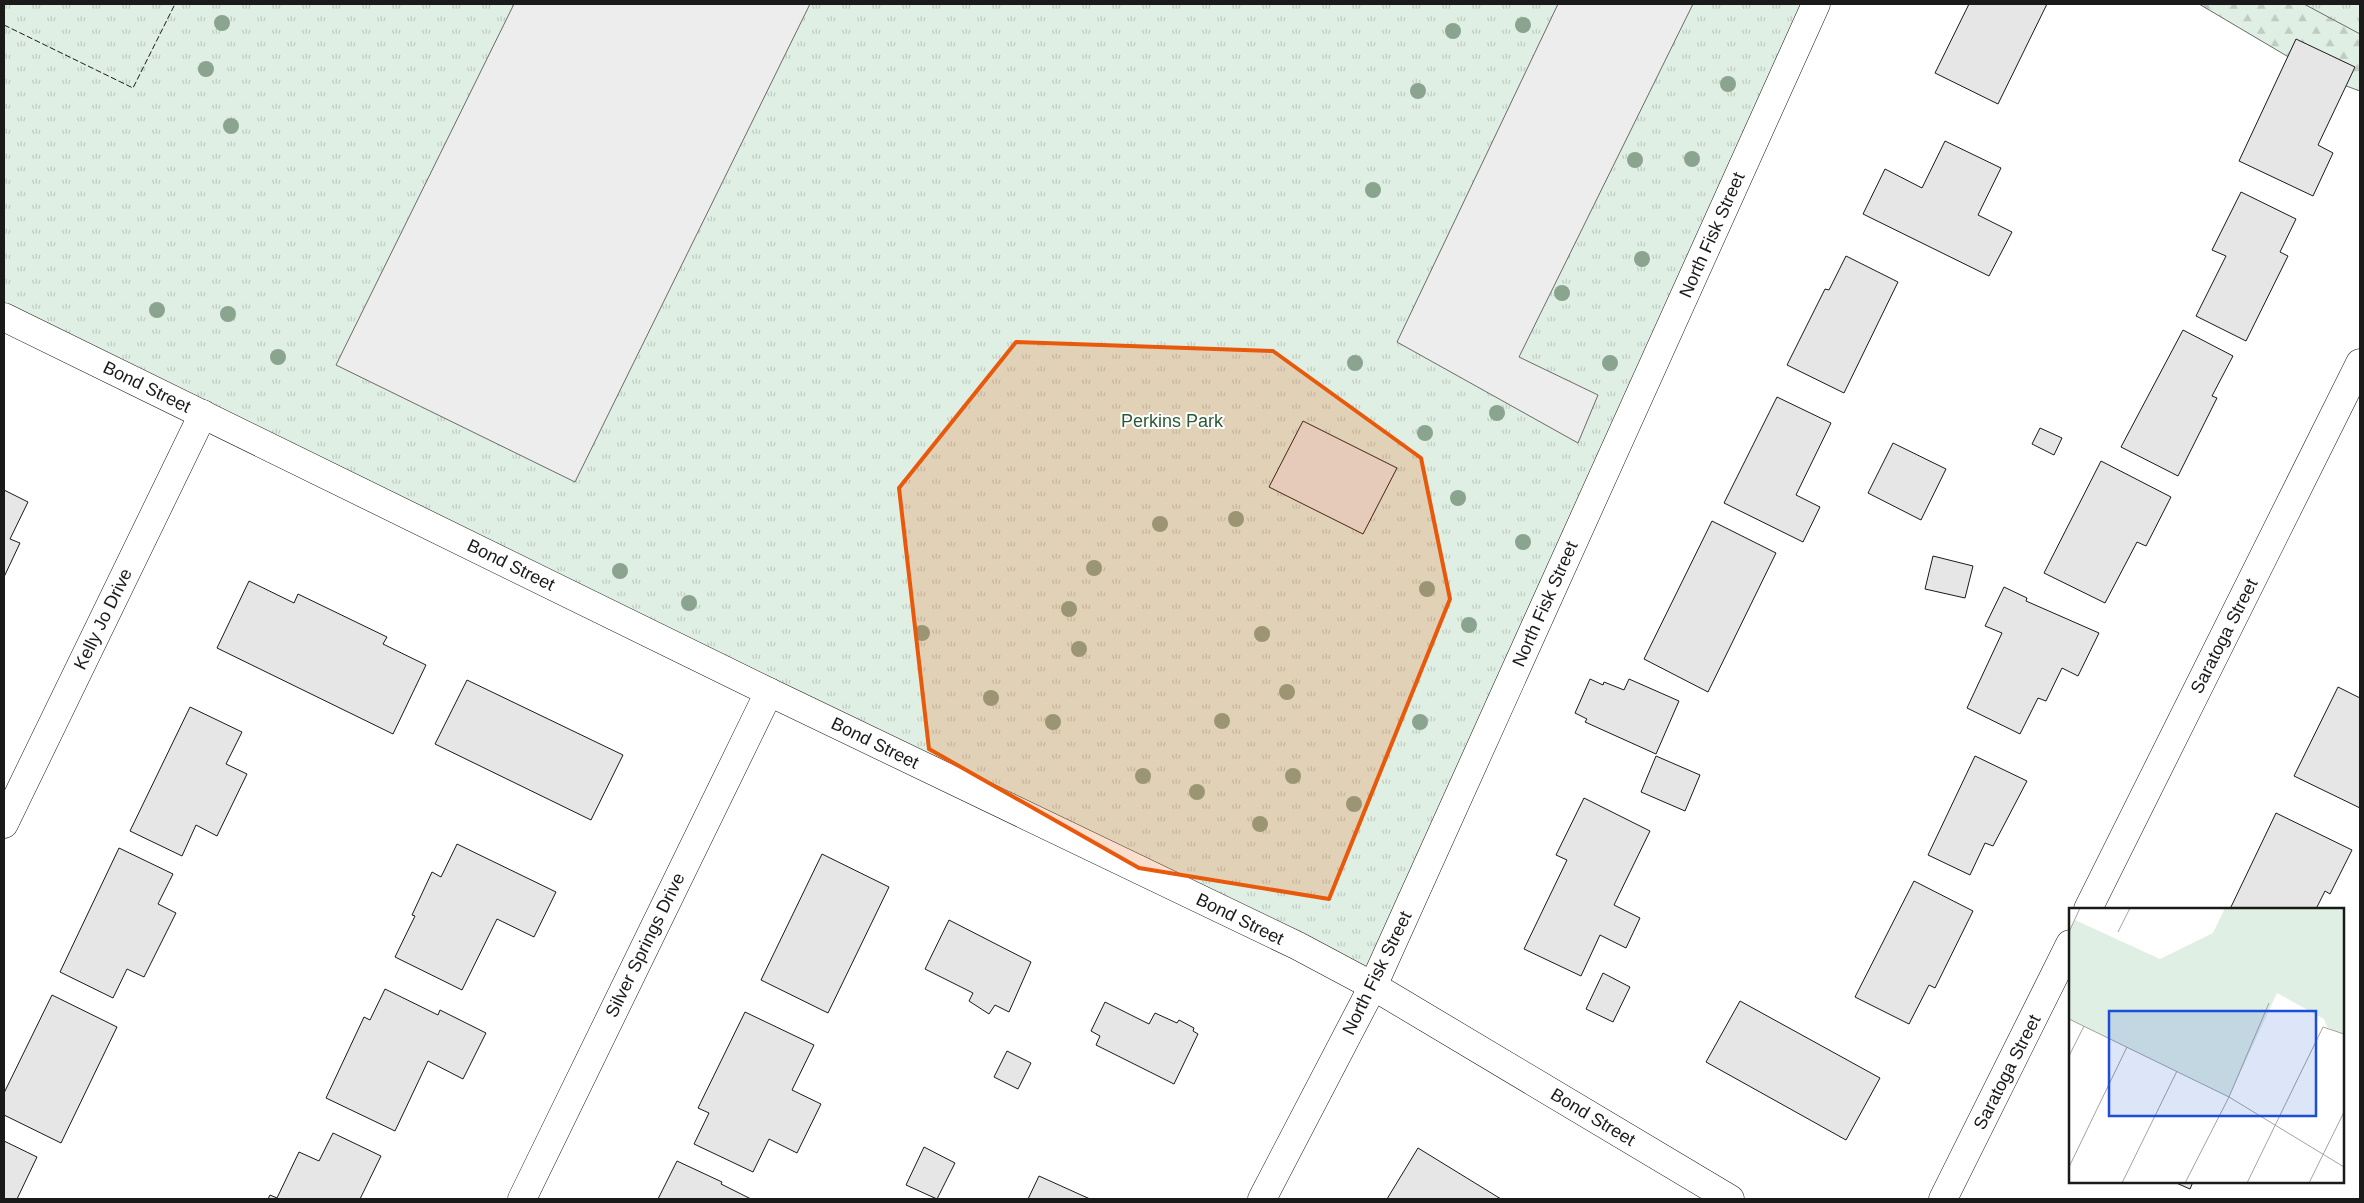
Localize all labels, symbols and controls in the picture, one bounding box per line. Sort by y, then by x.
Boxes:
street label: North Fisk Street [1675,169,1749,301]
street label: Bond Street [100,357,194,417]
park label: Perkins Park [1121,411,1224,431]
street label: Bond Street [464,535,558,595]
street label: North Fisk Street [1508,538,1582,670]
street label: Kelly Jo Drive [70,565,136,673]
street label: Saratoga Street [2186,575,2262,697]
street label: Bond Street [828,713,922,773]
street label: Silver Springs Drive [601,870,689,1020]
street label: Bond Street [1193,889,1287,949]
street label: North Fisk Street [1338,908,1416,1038]
inset map [2069,908,2344,1183]
street label: Saratoga Street [1969,1011,2045,1133]
street label: Bond Street [1547,1084,1639,1150]

